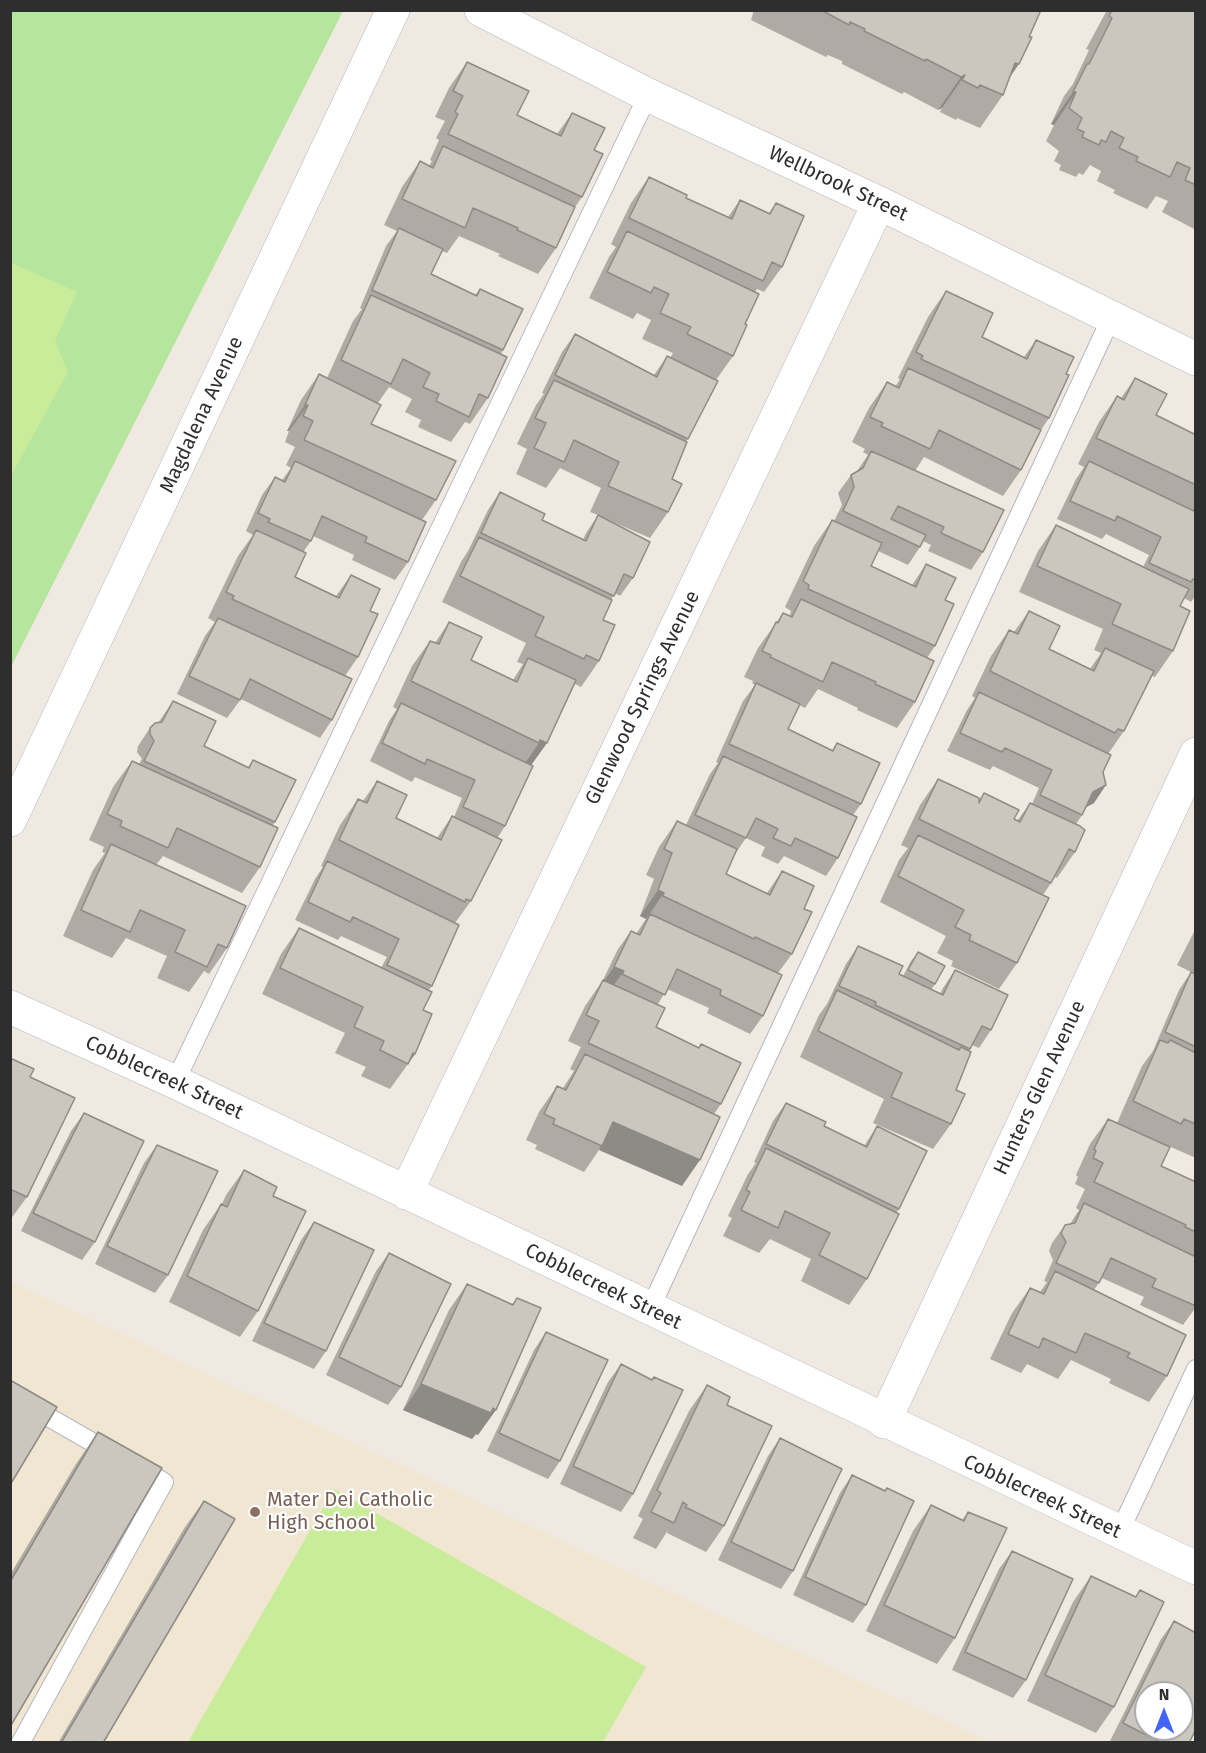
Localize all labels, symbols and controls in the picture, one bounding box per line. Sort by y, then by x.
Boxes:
street label: Wellbrook Street [764,141,912,227]
street label: Magdalena Avenue [155,333,249,497]
street label: Glenwood Springs Avenue [581,587,705,809]
street label: Hunters Glen Avenue [989,997,1091,1179]
street label: Cobblecreek Street [81,1031,247,1125]
street label: Cobblecreek Street [521,1239,685,1335]
street label: Cobblecreek Street [959,1450,1125,1544]
place label: Mater Dei Catholic High School [267,1488,433,1535]
marker: Mater Dei Catholic High School [248,1505,262,1519]
north arrow [1134,1681,1194,1741]
text: N [1159,1685,1169,1704]

